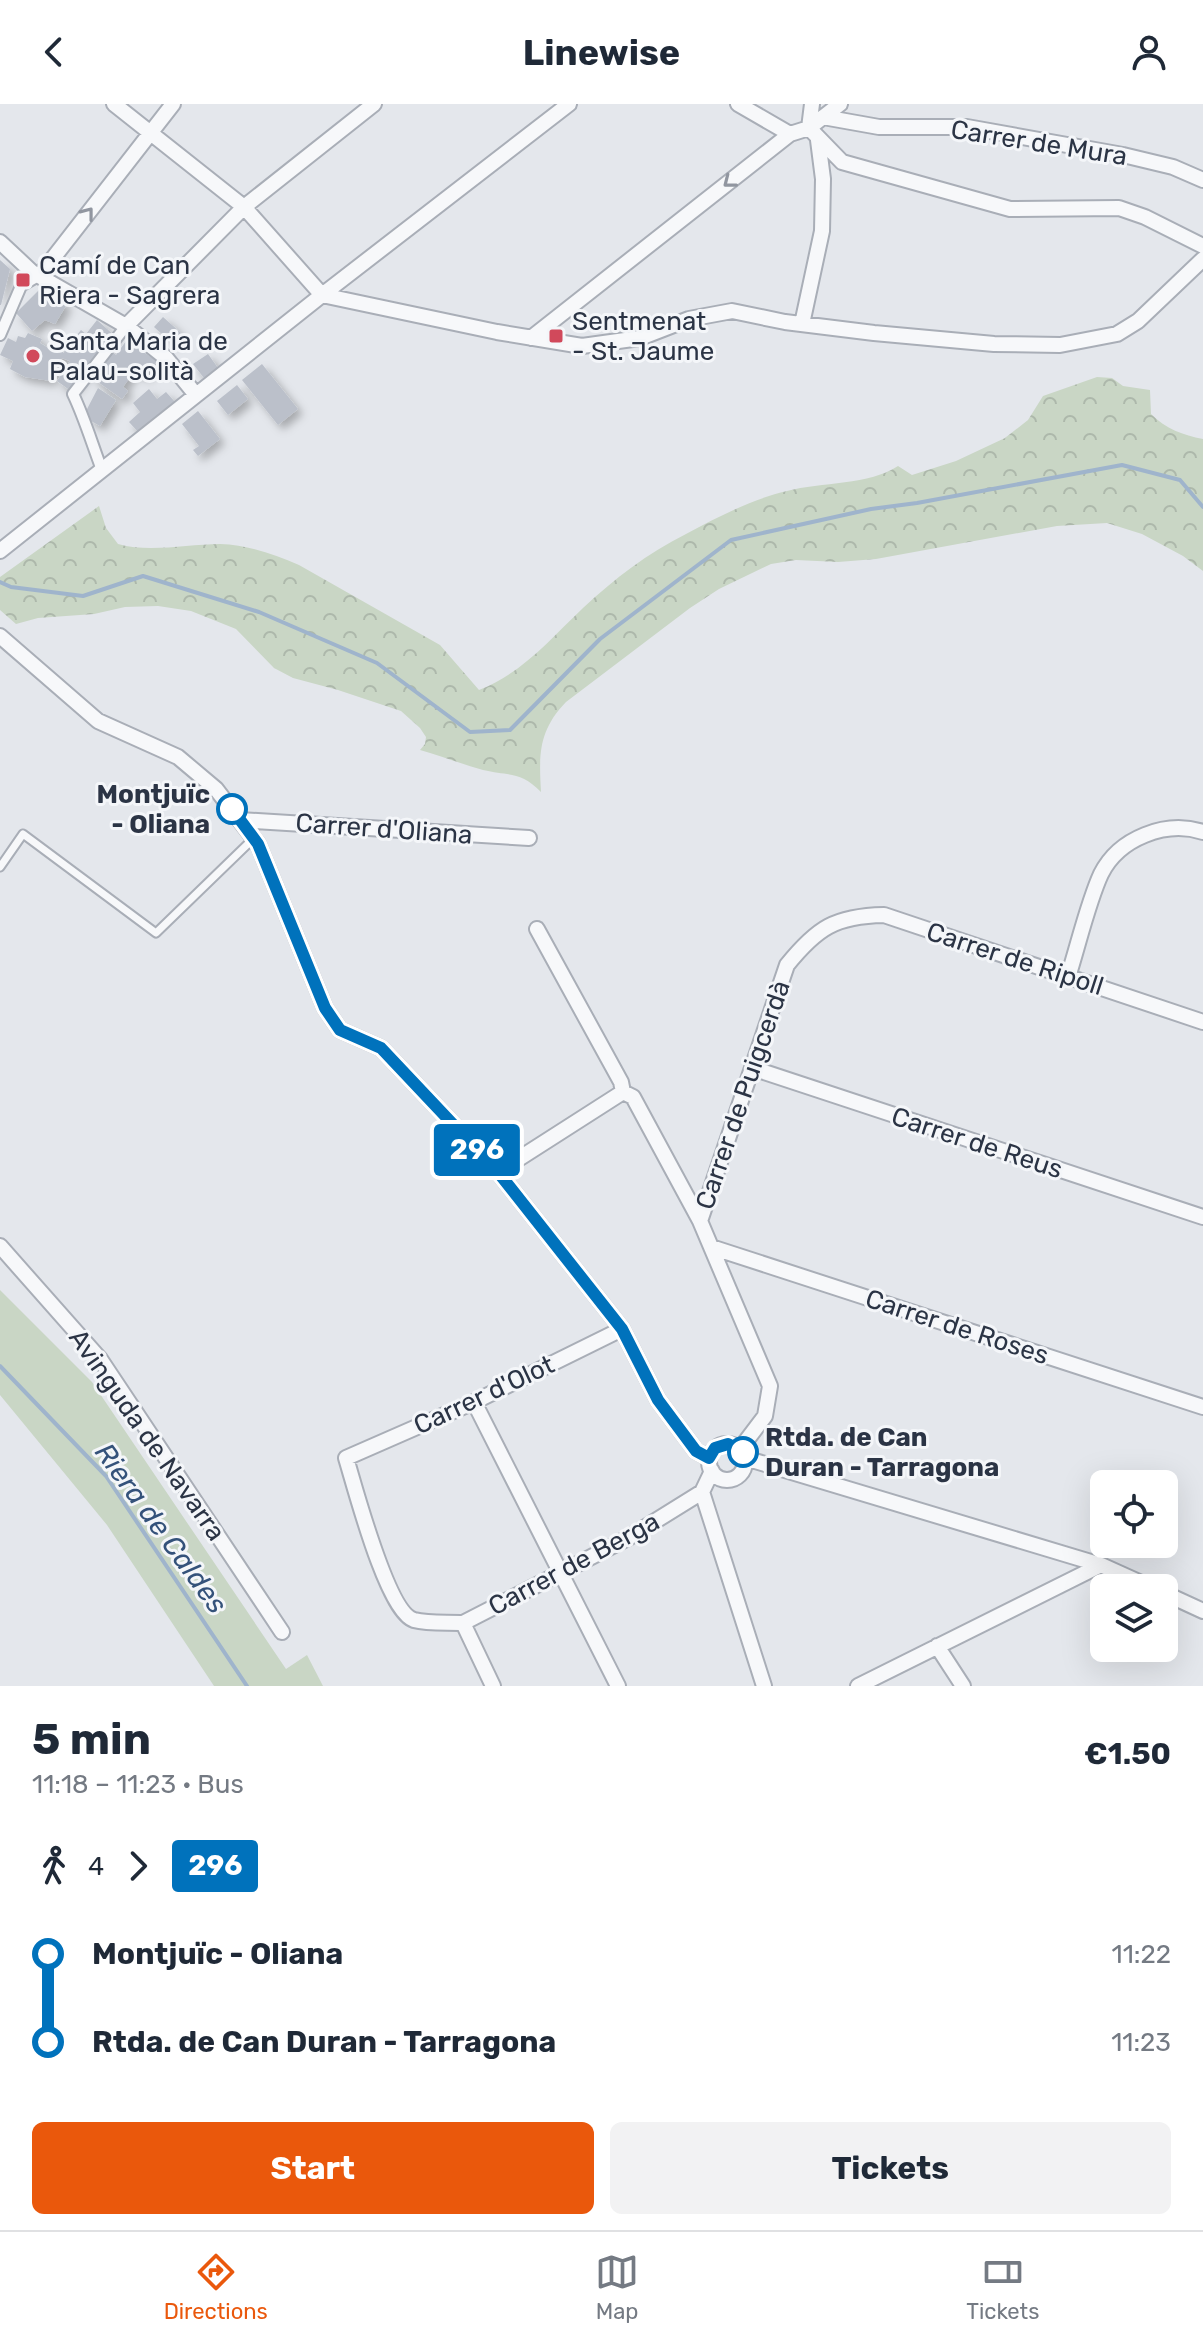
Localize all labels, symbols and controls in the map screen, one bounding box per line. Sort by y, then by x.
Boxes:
icon: back [32,30,76,74]
icon: person [1127,30,1171,74]
text: Linewise [523,31,680,74]
street label: Carrer de Mura [949,114,1129,172]
one-way arrow [723,173,738,187]
one-way arrow [78,208,93,222]
place label: Camí de Can Riera - Sagrera [39,250,220,311]
marker: Camí de Can Riera - Sagrera [14,271,32,289]
place label: Sentmenat - St. Jaume [572,306,714,367]
place label: Santa Maria de Palau-solità [49,326,228,387]
marker: Sentmenat - St. Jaume [547,327,565,345]
marker: Santa Maria de Palau-solità [24,347,42,365]
place label: Montjuïc - Oliana [97,779,210,840]
marker: Montjuïc - Oliana [217,794,247,824]
street label: Carrer d'Oliana [295,807,473,851]
street label: Carrer de Ripoll [923,916,1107,1002]
street label: Carrer de Puigcerdà [689,976,797,1214]
street label: Carrer de Reus [887,1101,1067,1185]
line badge: 296 [431,1124,523,1176]
text: 296 [450,1133,504,1166]
street label: Carrer de Roses [862,1283,1052,1371]
street label: Avinguda de Navarra [62,1323,232,1547]
street label: Carrer d'Olot [409,1349,559,1441]
place label: Rtda. de Can Duran - Tarragona [765,1422,999,1483]
water label: Riera de Caldes [88,1436,234,1620]
marker: Rtda. de Can Duran - Tarragona [728,1437,758,1467]
map controls [1090,1470,1178,1662]
button: locate [1090,1470,1178,1558]
street label: Carrer de Berga [483,1506,665,1622]
button: layers [1090,1574,1178,1662]
text: 5 min [32,1713,151,1765]
text: €1.50 [1084,1736,1171,1772]
text: 11:18 – 11:23 · Bus [32,1769,244,1800]
icon: walk [32,1844,76,1888]
icon: forward [116,1844,160,1888]
text: 296 [188,1849,242,1882]
text: 4 [88,1851,104,1882]
text: Montjuïc - Oliana [92,1936,343,1972]
text: 11:22 [1112,1939,1171,1970]
text: Rtda. de Can Duran - Tarragona [92,2024,556,2060]
text: 11:23 [1111,2027,1171,2058]
button: Start [32,2122,594,2214]
button: Tickets [610,2122,1171,2214]
tab: Directions [164,2250,268,2325]
tab: Map [595,2250,639,2325]
tab: Tickets [966,2250,1039,2325]

